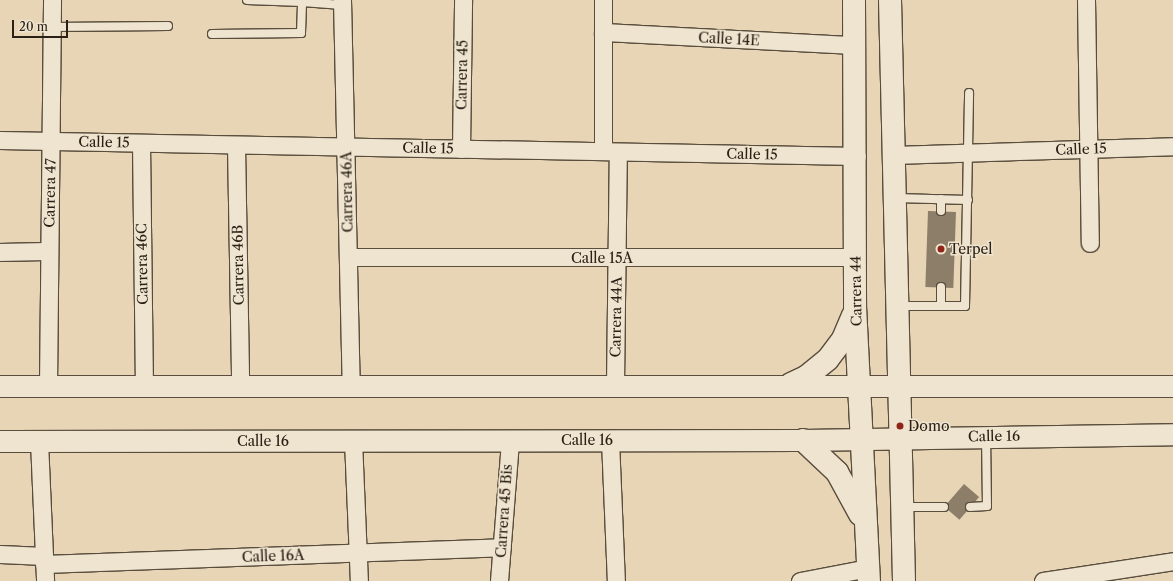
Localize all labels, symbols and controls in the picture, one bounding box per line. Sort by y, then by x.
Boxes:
scale bar [14,12,70,38]
text: 20 m [19,19,48,34]
street label: Calle 14E [698,29,760,49]
street label: Carrera 45 [453,40,471,110]
street label: Calle 15 [78,133,130,151]
street label: Calle 15 [402,139,454,157]
street label: Calle 15 [1055,140,1107,158]
street label: Calle 15 [726,145,778,163]
street label: Carrera 46A [338,151,356,233]
street label: Carrera 47 [41,158,59,228]
street label: Carrera 46C [133,223,151,305]
street label: Carrera 46B [229,225,247,305]
place label: Terpel [949,241,993,257]
marker: Terpel [936,244,946,254]
street label: Calle 15A [571,250,633,266]
street label: Carrera 44 [847,255,865,327]
street label: Carrera 44A [607,276,625,358]
place label: Domo [908,418,950,434]
marker: Domo [895,421,905,431]
street label: Calle 16 [968,427,1020,445]
street label: Calle 16 [561,432,613,448]
street label: Calle 16 [237,433,289,449]
street label: Carrera 45 Bis [492,463,516,559]
street label: Calle 16A [241,547,305,565]

